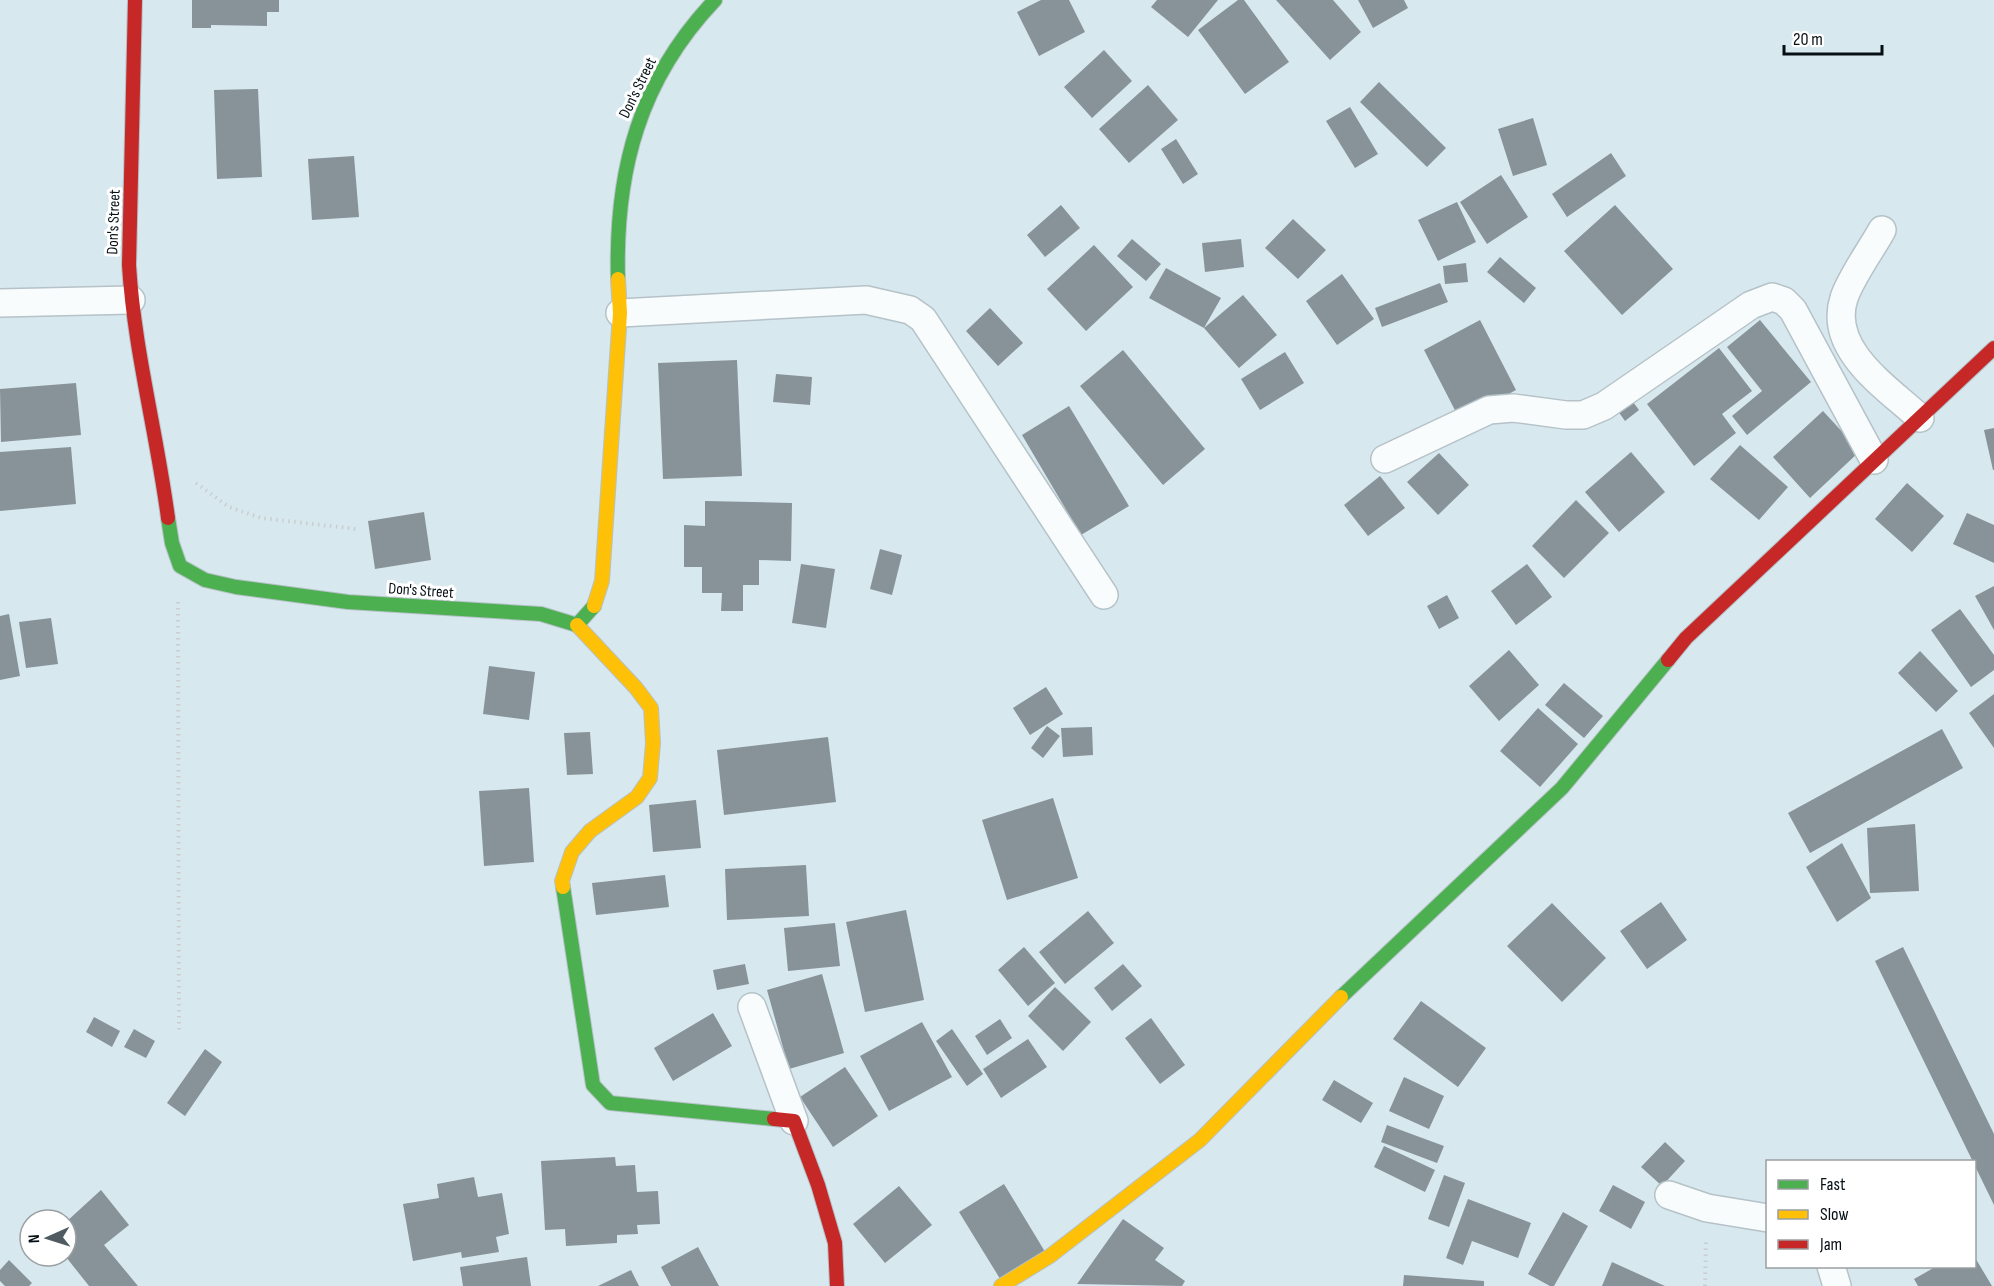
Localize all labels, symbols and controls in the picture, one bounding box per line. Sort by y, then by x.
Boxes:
scale bar [1784,18,1882,56]
text: 20 m [1793,29,1823,50]
street label: Don's Street [615,54,661,122]
street label: Don's Street [103,189,125,255]
street label: Don's Street [388,579,454,603]
legend [1766,1160,1976,1268]
text: Fast [1820,1174,1846,1195]
text: Slow [1820,1204,1849,1225]
north arrow [18,1208,78,1268]
text: N [25,1234,44,1243]
text: Jam [1819,1234,1842,1255]

